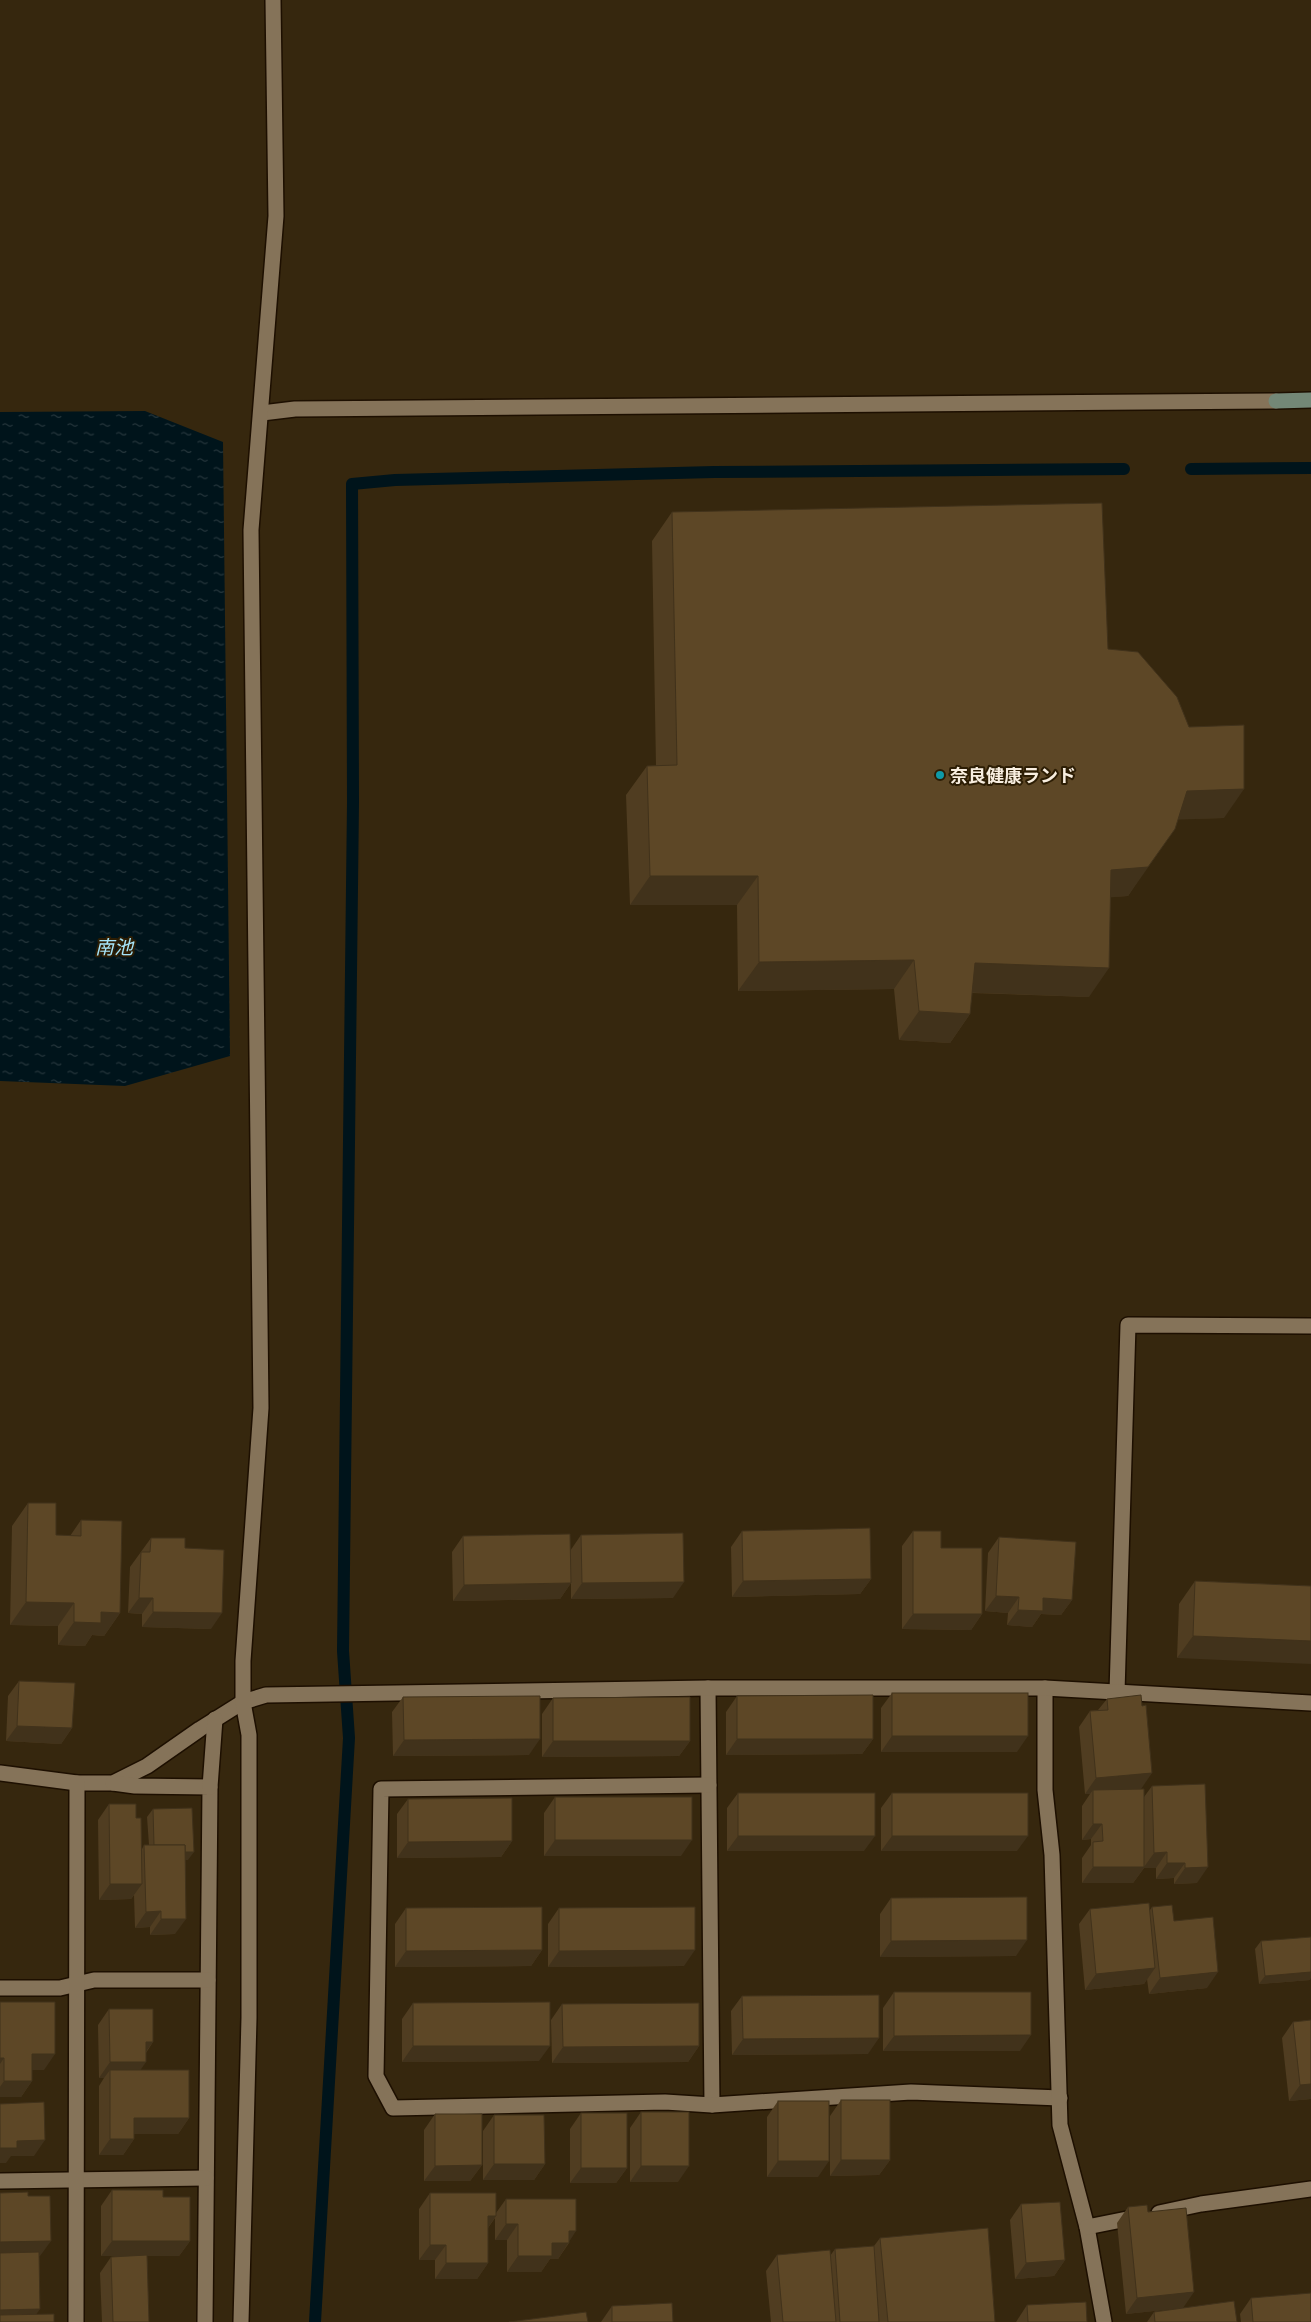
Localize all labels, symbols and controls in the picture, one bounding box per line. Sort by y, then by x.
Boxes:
place label: 奈良健康ランド [950,764,1076,786]
marker: 奈良健康ランド [934,769,946,781]
water label: 南池 [95,935,135,958]

